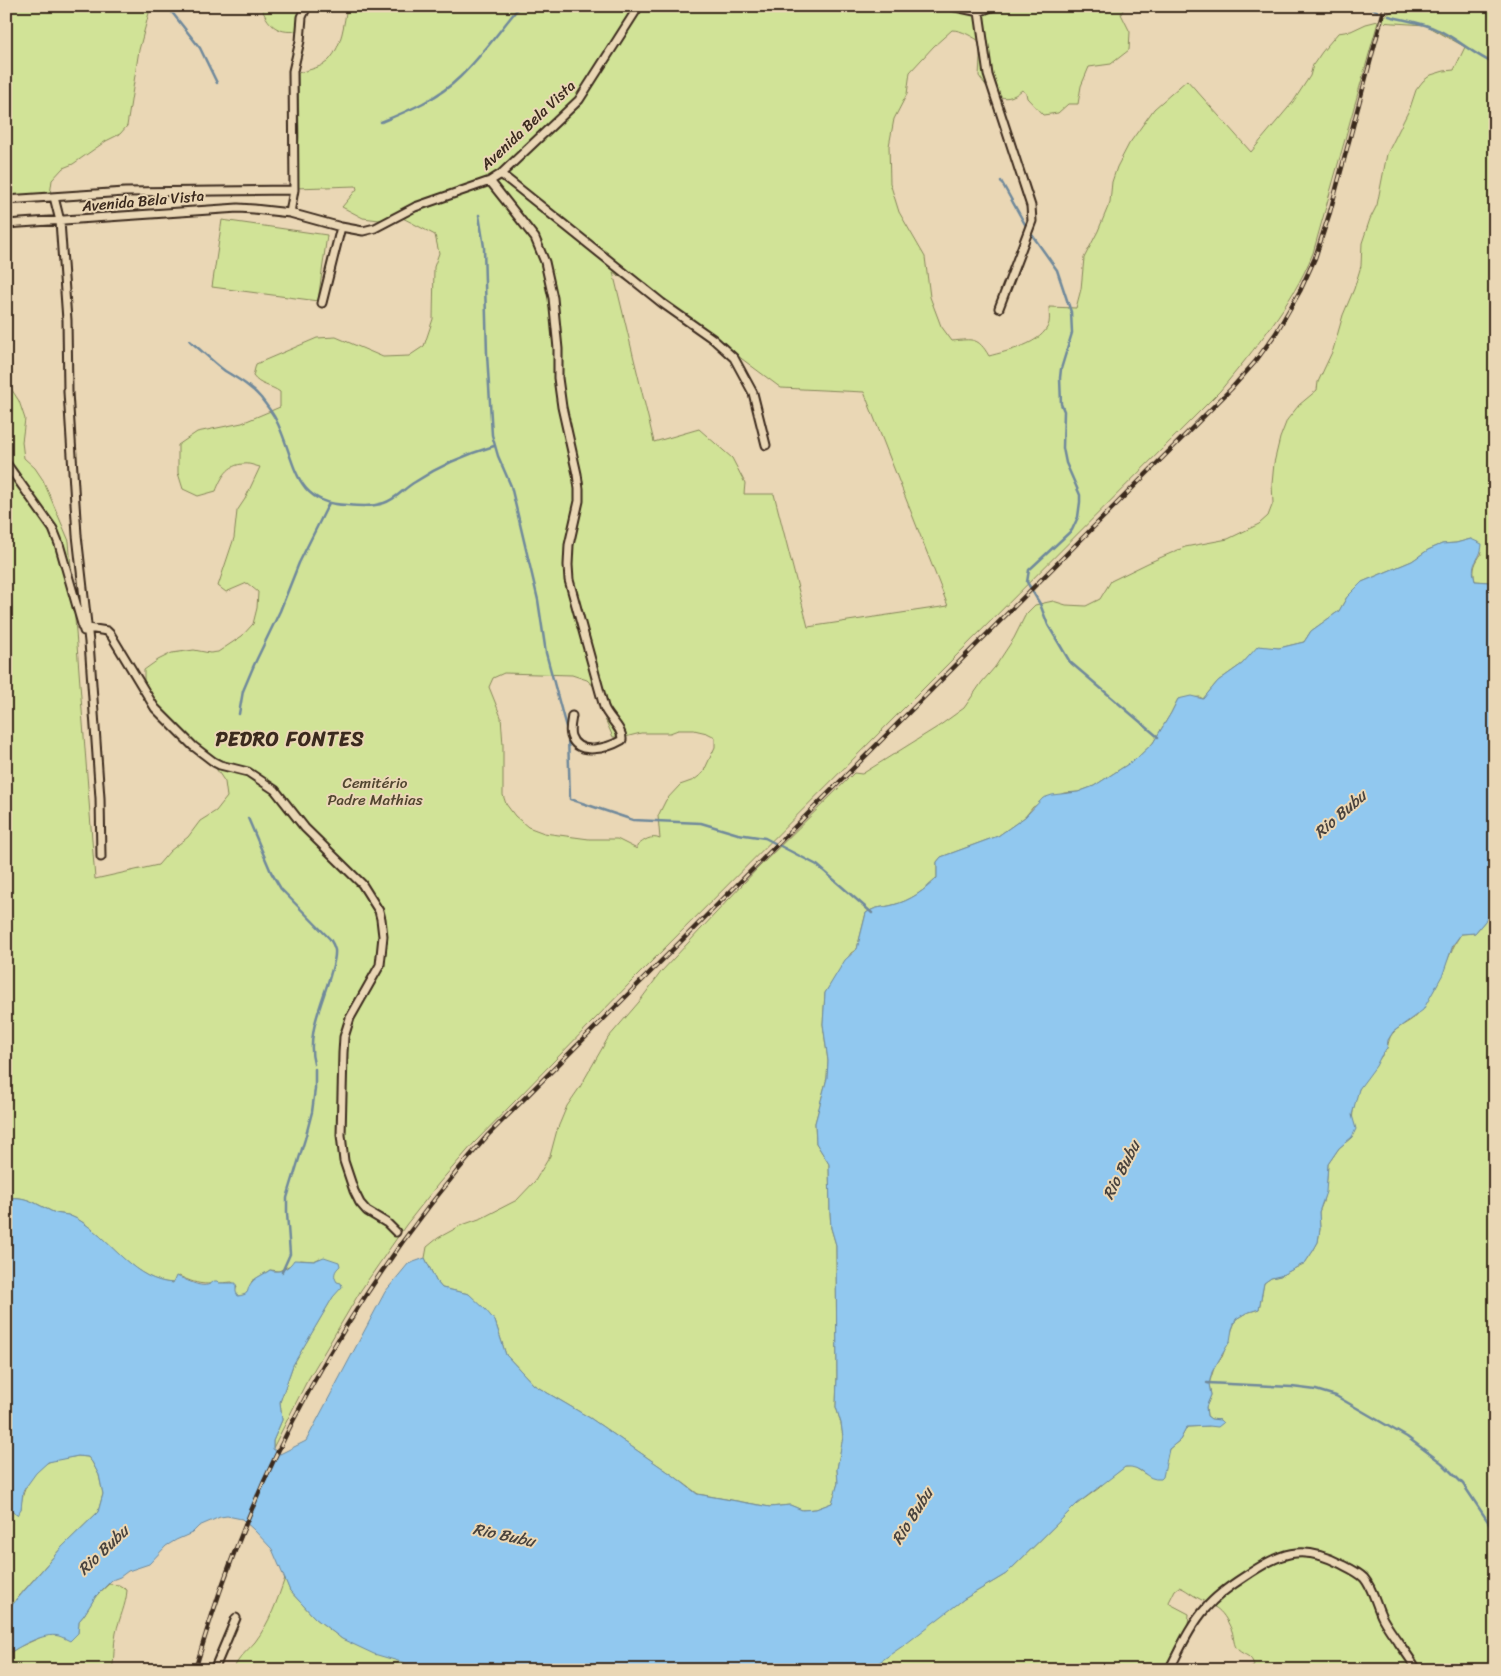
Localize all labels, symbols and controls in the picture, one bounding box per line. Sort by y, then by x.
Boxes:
street label: Avenida Bela Vista [474,73,582,177]
street label: Avenida Bela Vista [80,183,206,219]
district label: PEDRO FONTES [216,722,365,757]
park label: Cemitério Padre Mathias [327,770,423,813]
water label: Rio Bubu [1307,781,1375,845]
water label: Rio Bubu [1094,1133,1149,1204]
water label: Rio Bubu [883,1480,942,1550]
water label: Rio Bubu [470,1514,540,1556]
water label: Rio Bubu [70,1516,137,1582]

